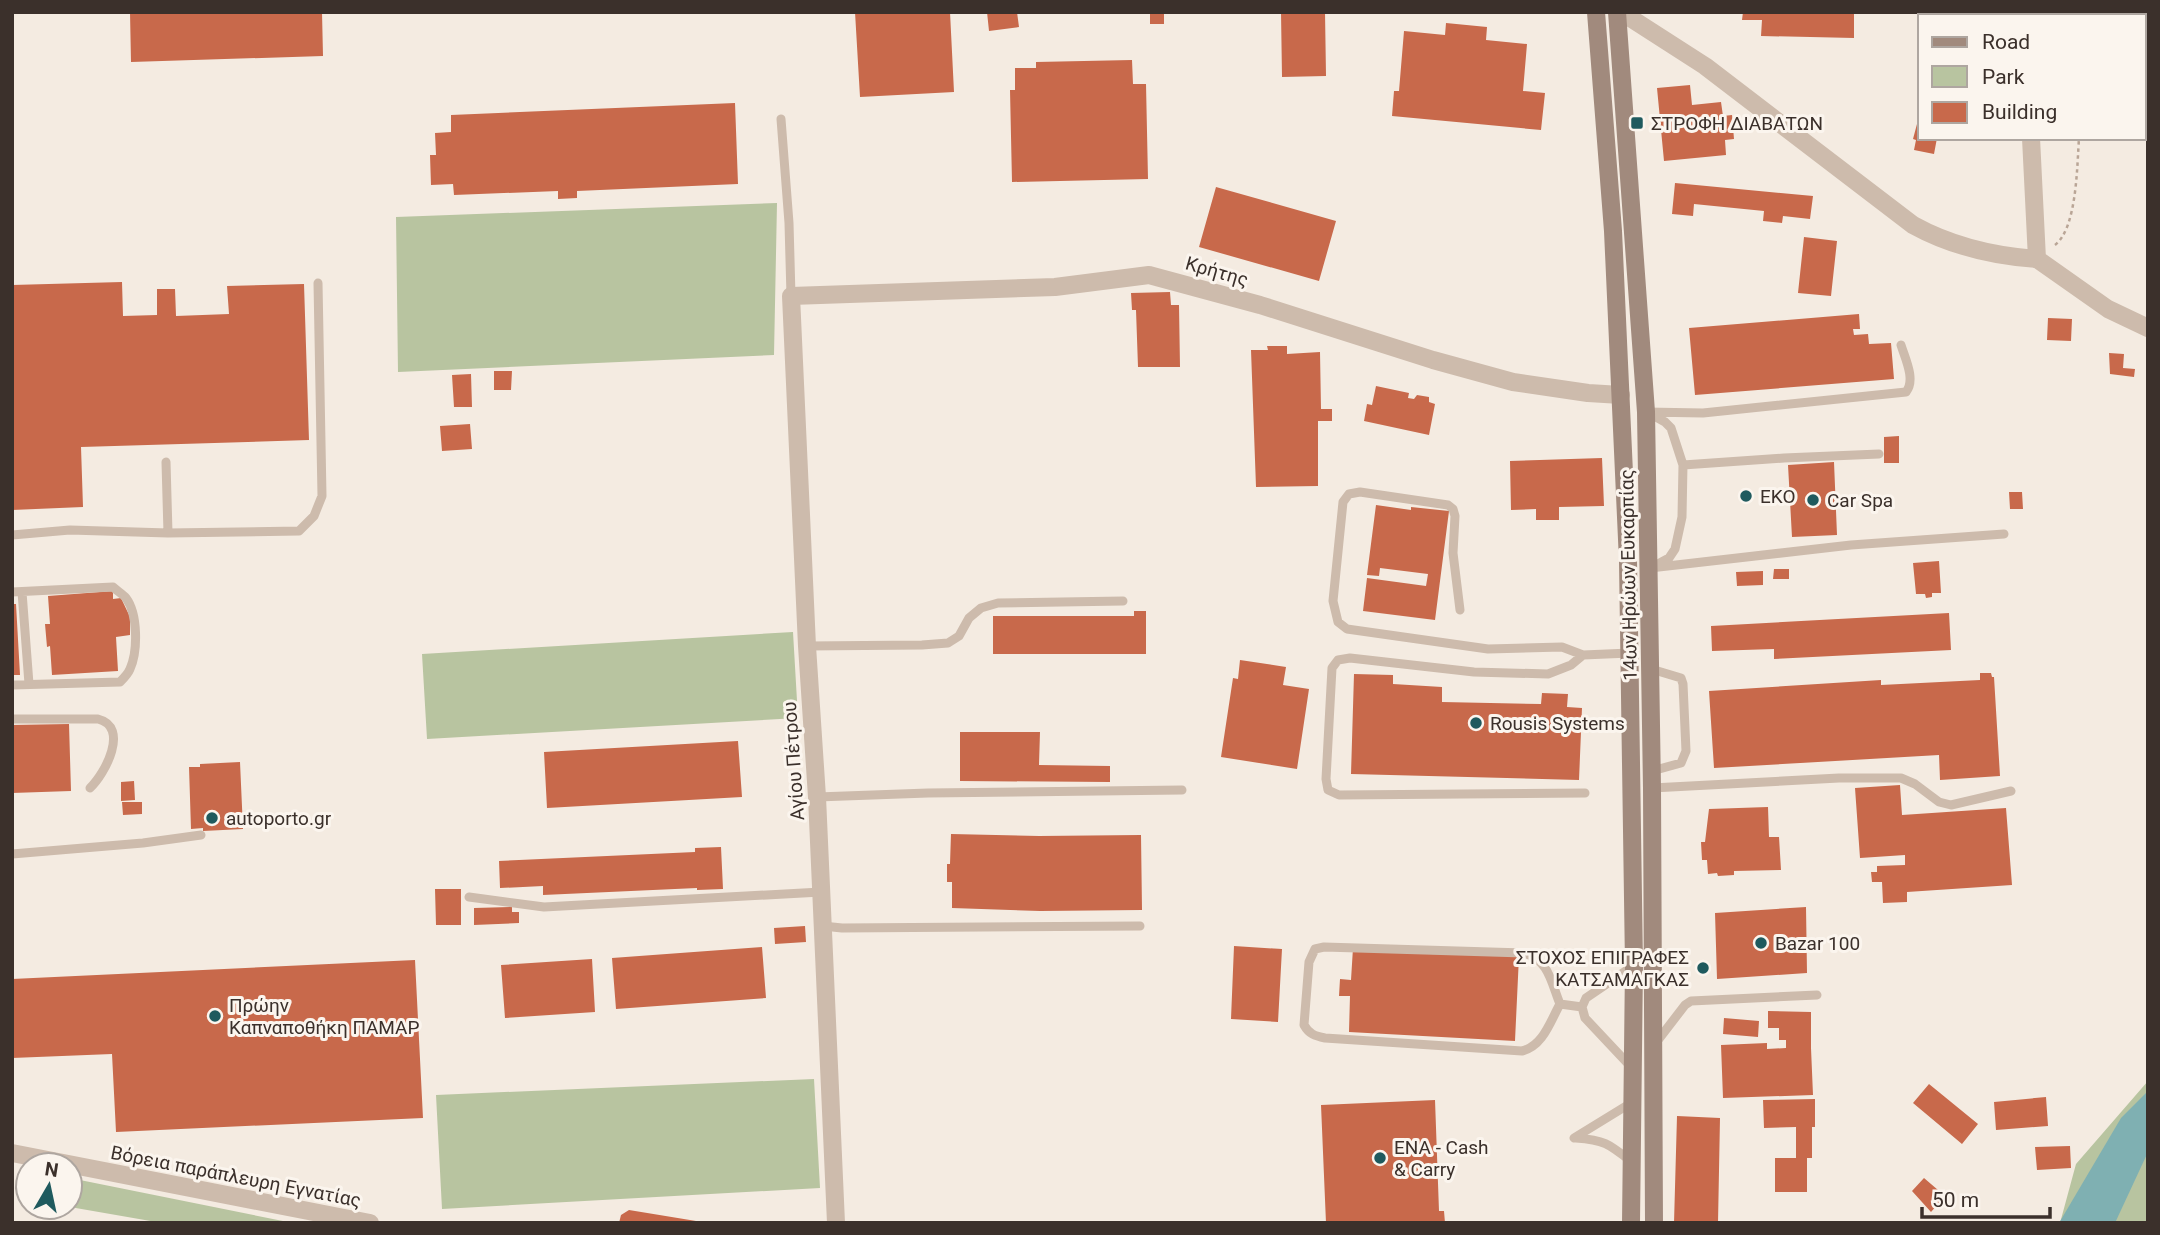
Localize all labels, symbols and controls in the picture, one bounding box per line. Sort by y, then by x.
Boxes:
legend [1918,14,2146,140]
text: Road [1982,30,2030,54]
text: Park [1982,65,2025,89]
text: Building [1982,100,2057,124]
place label: ΣΤΡΟΦΗ ΔΙΑΒΑΤΩΝ [1651,112,1823,135]
marker: ΣΤΡΟΦΗ ΔΙΑΒΑΤΩΝ [1629,115,1645,131]
street label: Κρήτης [1183,252,1251,291]
street label: 14ων Ηρώων Ευκαρπίας [1615,469,1642,681]
place label: ΕΚΟ [1760,485,1796,508]
marker: ΕΚΟ [1738,488,1754,504]
place label: Car Spa [1827,489,1893,512]
marker: Car Spa [1805,492,1821,508]
street label: Αγίου Πέτρου [778,701,809,821]
place label: Rousis Systems [1490,712,1625,735]
marker: Rousis Systems [1468,715,1484,731]
place label: autoporto.gr [226,807,332,830]
marker: autoporto.gr [204,810,220,826]
place label: Bazar 100 [1775,932,1860,955]
marker: Bazar 100 [1753,935,1769,951]
place label: ΣΤΟΧΟΣ ΕΠΙΓΡΑΦΕΣ ΚΑΤΣΑΜΑΓΚΑΣ [1516,946,1689,991]
marker: ΣΤΟΧΟΣ ΕΠΙΓΡΑΦΕΣ ΚΑΤΣΑΜΑΓΚΑΣ [1695,960,1711,976]
place label: Πρώην Καπναποθήκη ΠΑΜΑΡ [229,994,419,1039]
marker: Πρώην Καπναποθήκη ΠΑΜΑΡ [207,1008,223,1024]
place label: ENA - Cash & Carry [1394,1136,1489,1181]
street label: Βόρεια παράπλευρη Εγνατίας [109,1141,363,1212]
marker: ENA - Cash & Carry [1372,1150,1388,1166]
north arrow [14,1151,84,1221]
text: N [43,1157,60,1182]
scale bar [1922,1176,2050,1220]
text: 50 m [1932,1188,1979,1212]

